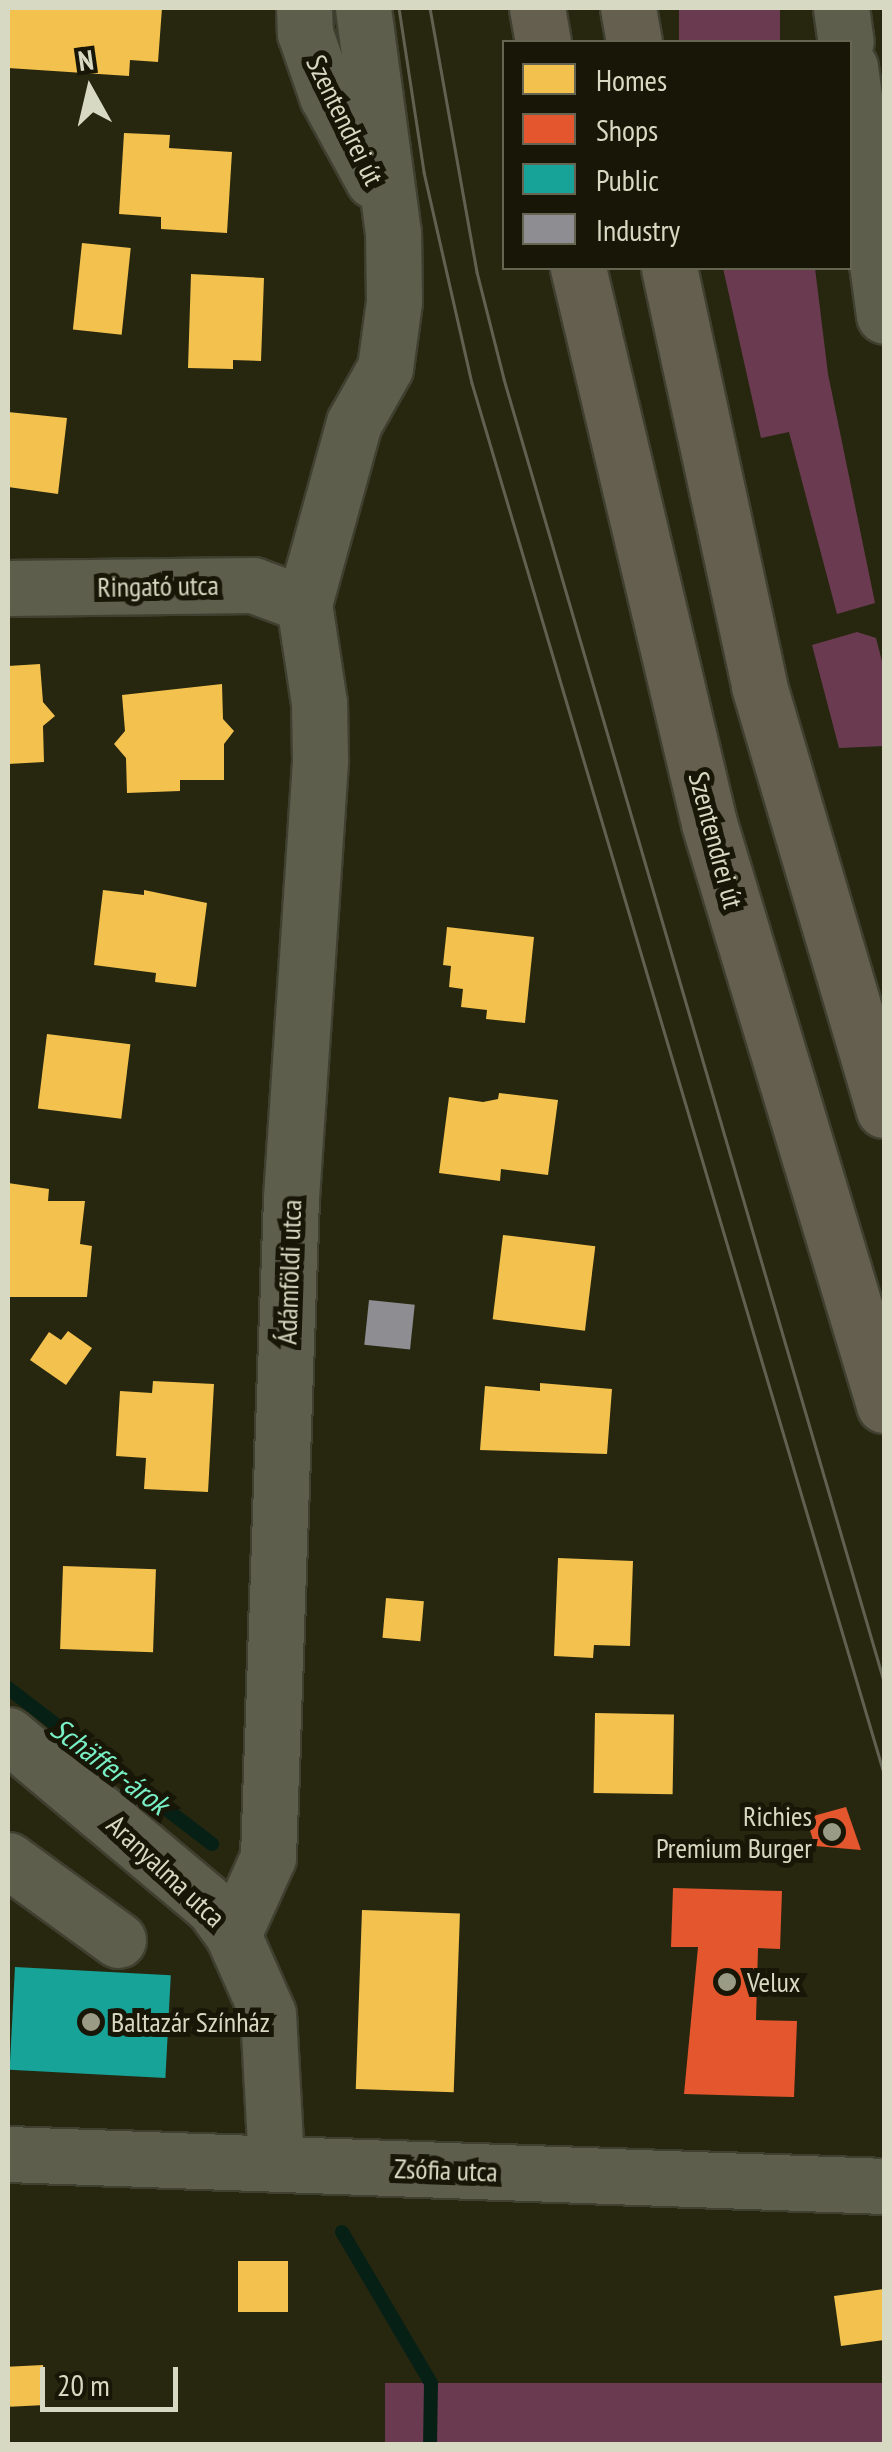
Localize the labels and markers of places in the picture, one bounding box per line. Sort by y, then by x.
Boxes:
place label: Richies Premium Burger [656,1799,812,1865]
marker: Richies Premium Burger [821,1821,843,1843]
place label: Velux [747,1965,800,1999]
marker: Velux [716,1971,738,1993]
place label: Baltazár Színház [111,2005,270,2039]
marker: Baltazár Színház [80,2011,102,2033]

